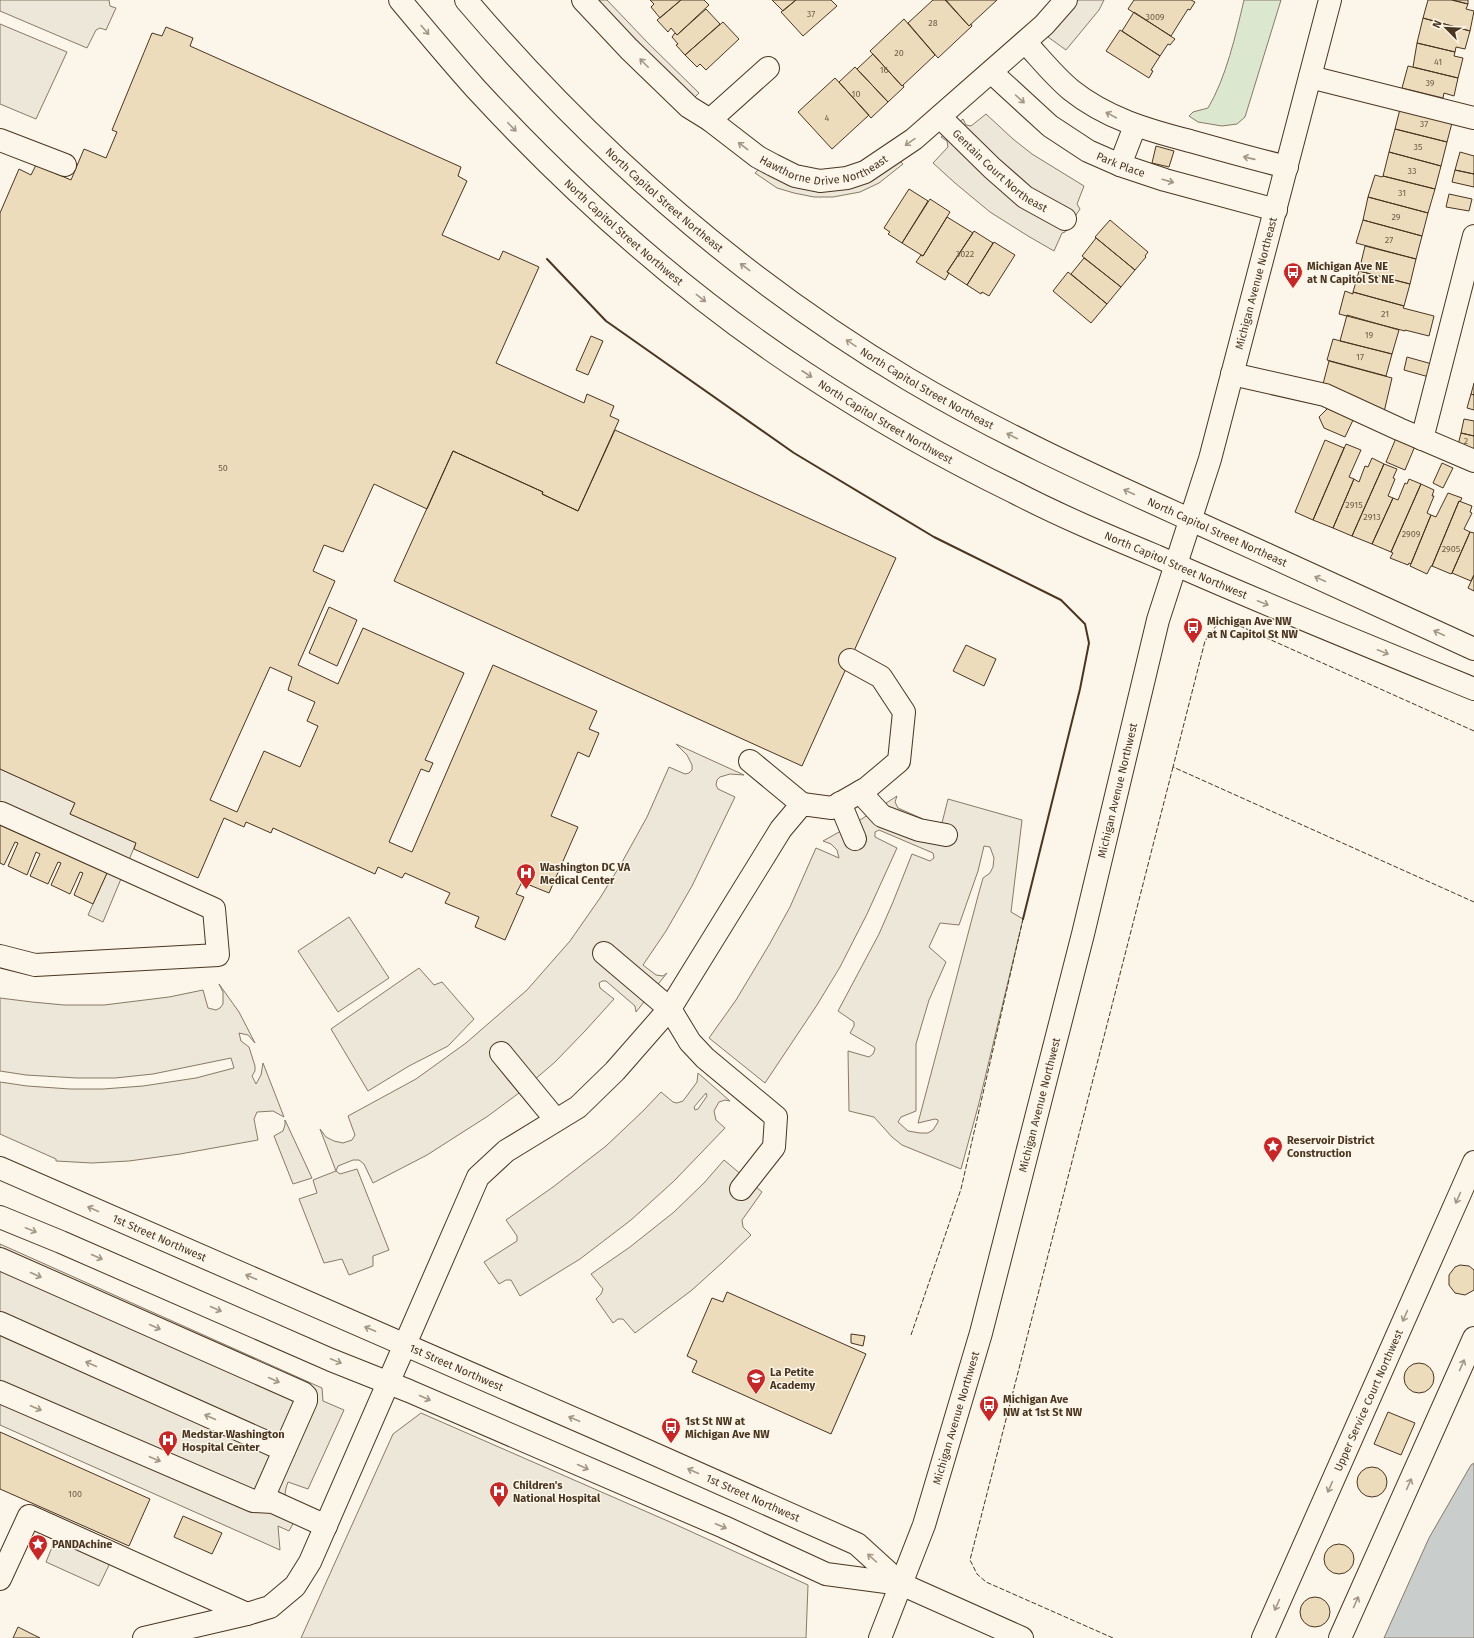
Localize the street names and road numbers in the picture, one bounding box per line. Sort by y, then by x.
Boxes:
street label: Gentain Court Northeast [950,127,1050,215]
street label: North Capitol Street Northeast [603,145,726,255]
street label: Hawthorne Drive Northeast [756,148,892,162]
street label: Park Place [1095,149,1147,179]
street label: North Capitol Street Northwest [562,176,686,288]
street label: Michigan Avenue Northeast [1232,216,1279,351]
street label: North Capitol Street Northeast [858,345,996,432]
street label: North Capitol Street Northwest [816,377,955,466]
street label: North Capitol Street Northeast [1145,495,1289,569]
street label: North Capitol Street Northwest [1102,529,1249,601]
street label: Michigan Avenue Northwest [1095,722,1140,859]
street label: Michigan Avenue Northwest [1016,1036,1063,1174]
street label: 1st Street Northwest [110,1211,208,1264]
street label: Upper Service Court Northwest [1331,1327,1406,1473]
street label: 1st Street Northwest [407,1341,505,1393]
street label: Michigan Avenue Northwest [930,1350,982,1486]
street label: 1st Street Northwest [704,1471,802,1524]

